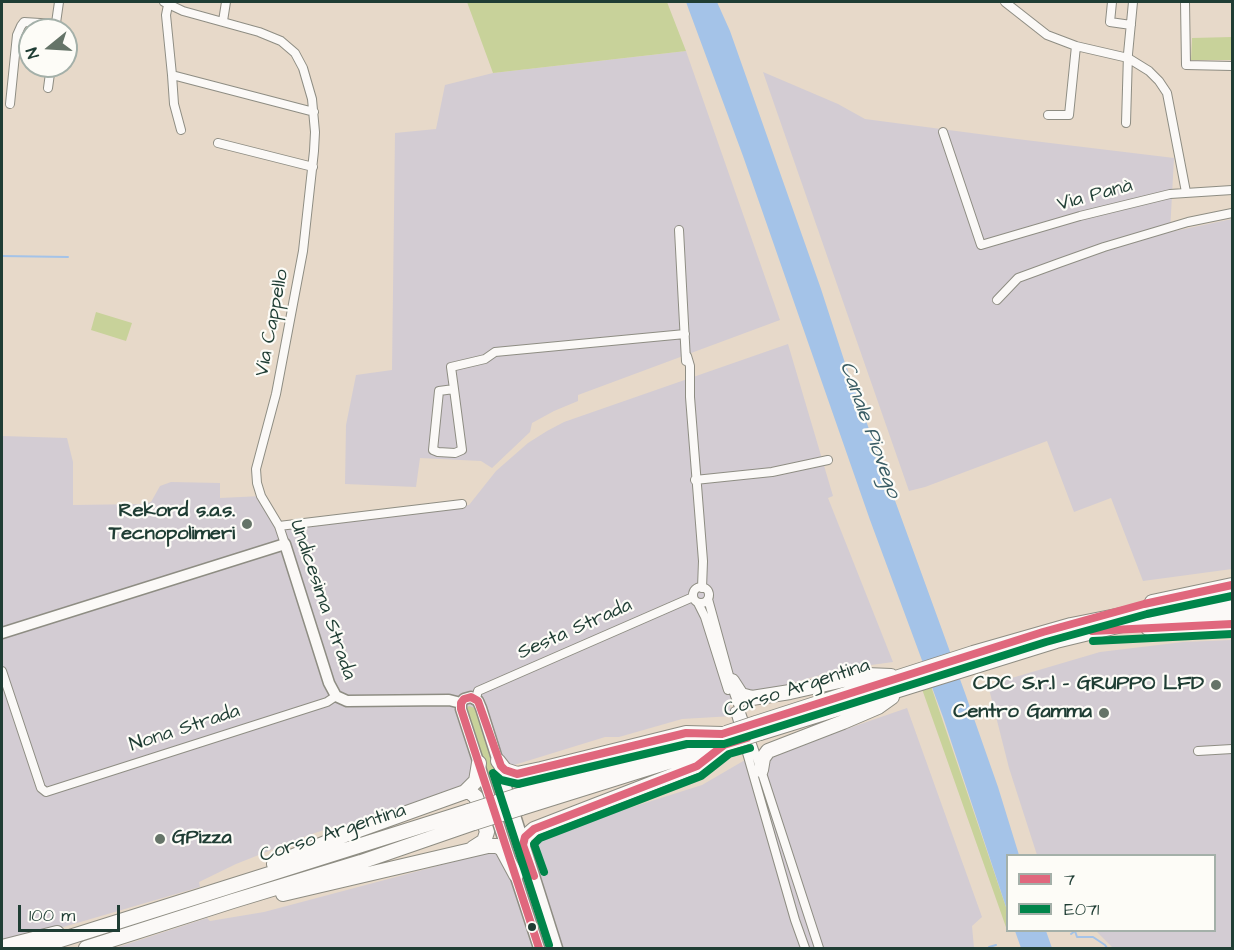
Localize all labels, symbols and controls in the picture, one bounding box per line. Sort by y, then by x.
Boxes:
north arrow [18,18,78,78]
text: N [21,45,45,61]
street label: Via Panà [1055,174,1135,218]
street label: Via Cappello [251,267,295,379]
water label: Canale Piovego [833,358,905,502]
place label: Rekord s.a.s. Tecnopolimeri [109,500,235,547]
marker: Rekord s.a.s. Tecnopolimeri [240,517,254,531]
street label: Undicesima Strada [283,517,361,683]
street label: Sesta Strada [514,594,636,666]
street label: Corso Argentina [721,654,873,724]
place label: CDC S.r.l – GRUPPO LFD [973,673,1204,697]
marker: CDC S.r.l – GRUPPO LFD [1209,678,1223,692]
street label: Nona Strada [127,700,243,758]
place label: Centro Gamma [953,701,1092,725]
marker: Centro Gamma [1097,706,1111,720]
street label: Corso Argentina [257,799,409,869]
place label: GPizza [172,827,232,851]
marker: GPizza [153,832,167,846]
legend [1006,854,1216,932]
text: 7 [1064,867,1075,892]
scale bar [21,893,123,931]
text: E071 [1064,897,1099,922]
text: 100 m [29,903,75,928]
unlabelled marker [526,921,538,933]

